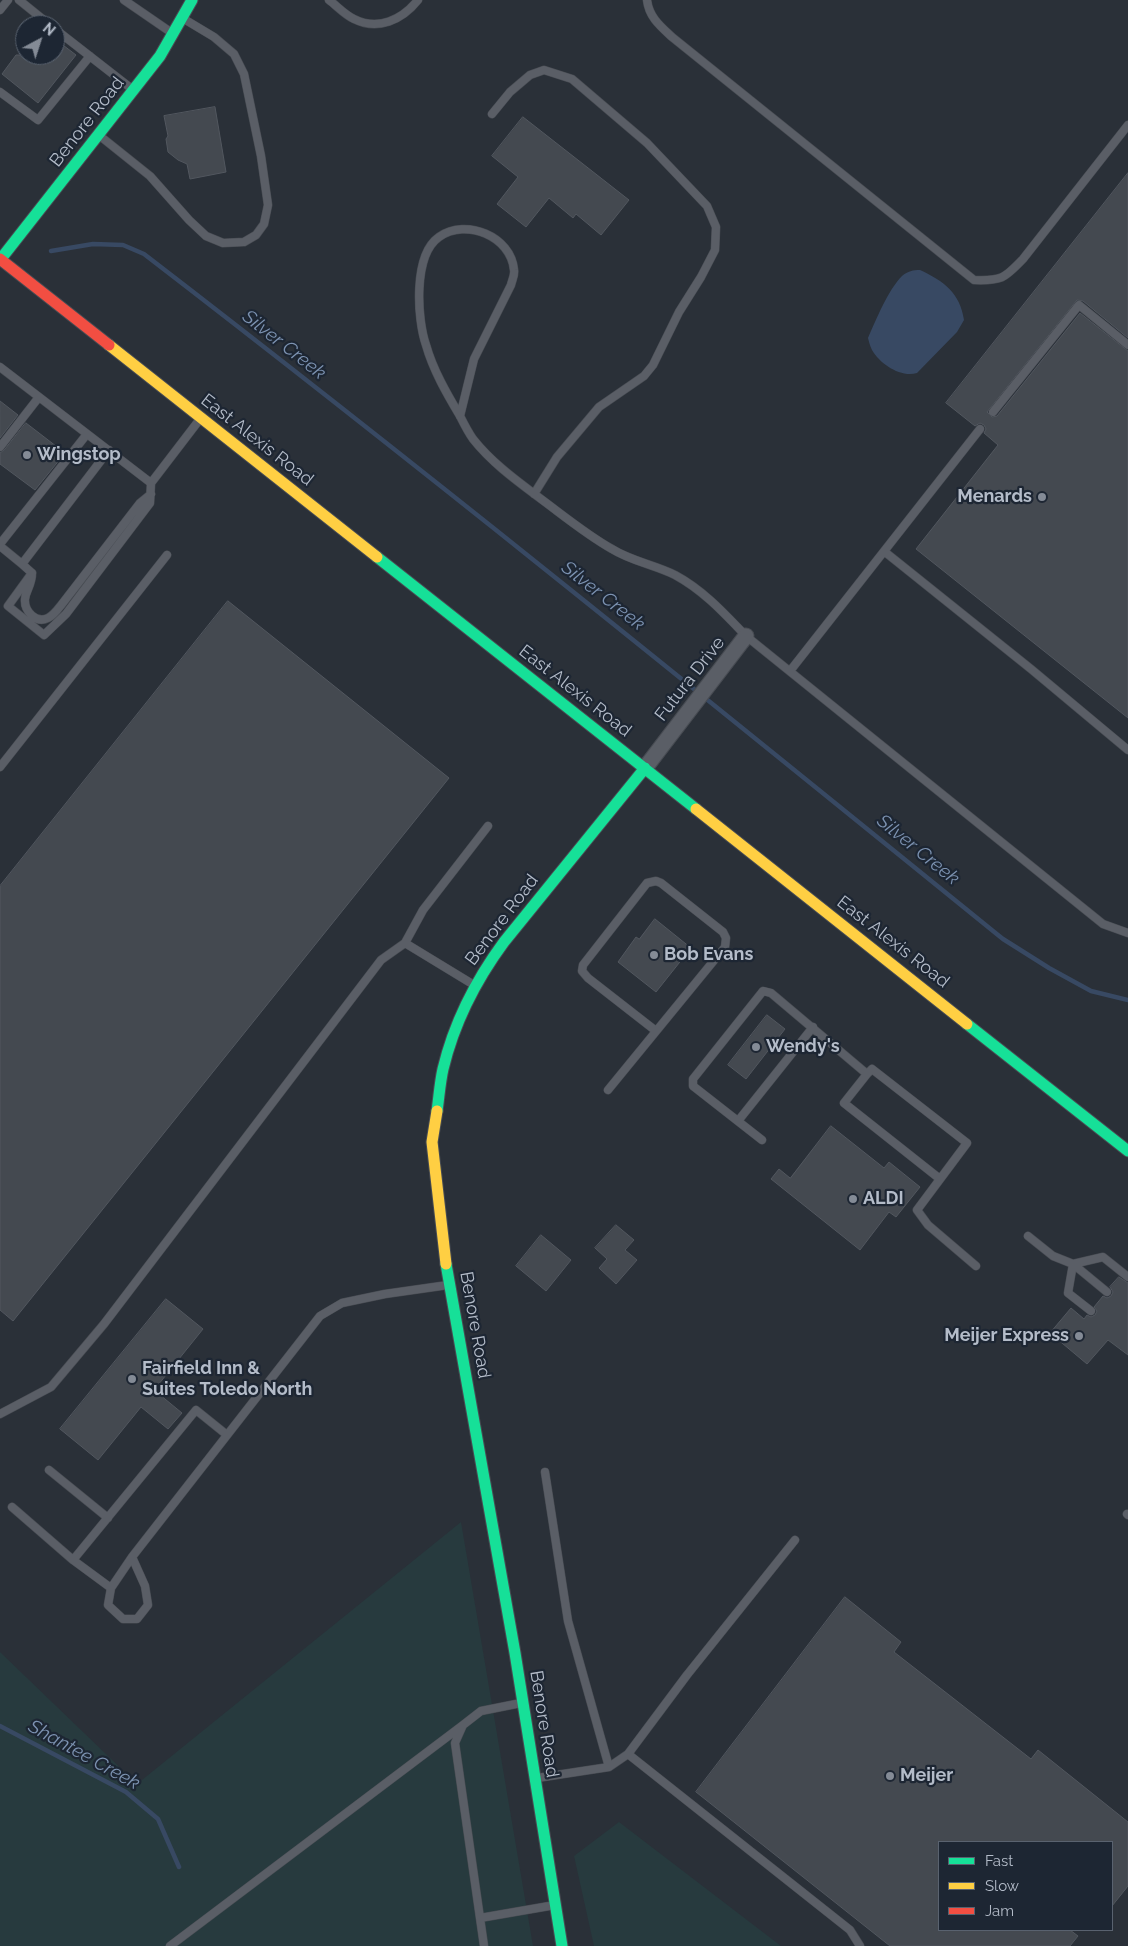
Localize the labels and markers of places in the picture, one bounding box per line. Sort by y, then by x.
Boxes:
place label: Wingstop [37,444,121,466]
marker: Wingstop [21,449,33,461]
place label: Menards [957,486,1032,508]
marker: Menards [1036,491,1048,503]
place label: Bob Evans [664,944,753,966]
marker: Bob Evans [648,949,660,961]
place label: Wendy's [766,1036,840,1058]
marker: Wendy's [750,1041,762,1053]
place label: ALDI [863,1188,904,1210]
marker: ALDI [847,1193,859,1205]
place label: Meijer Express [944,1325,1069,1347]
marker: Meijer Express [1073,1330,1085,1342]
place label: Fairfield Inn & Suites Toledo North [142,1358,312,1400]
marker: Fairfield Inn & Suites Toledo North [126,1373,138,1385]
place label: Meijer [900,1765,953,1787]
marker: Meijer [884,1770,896,1782]

